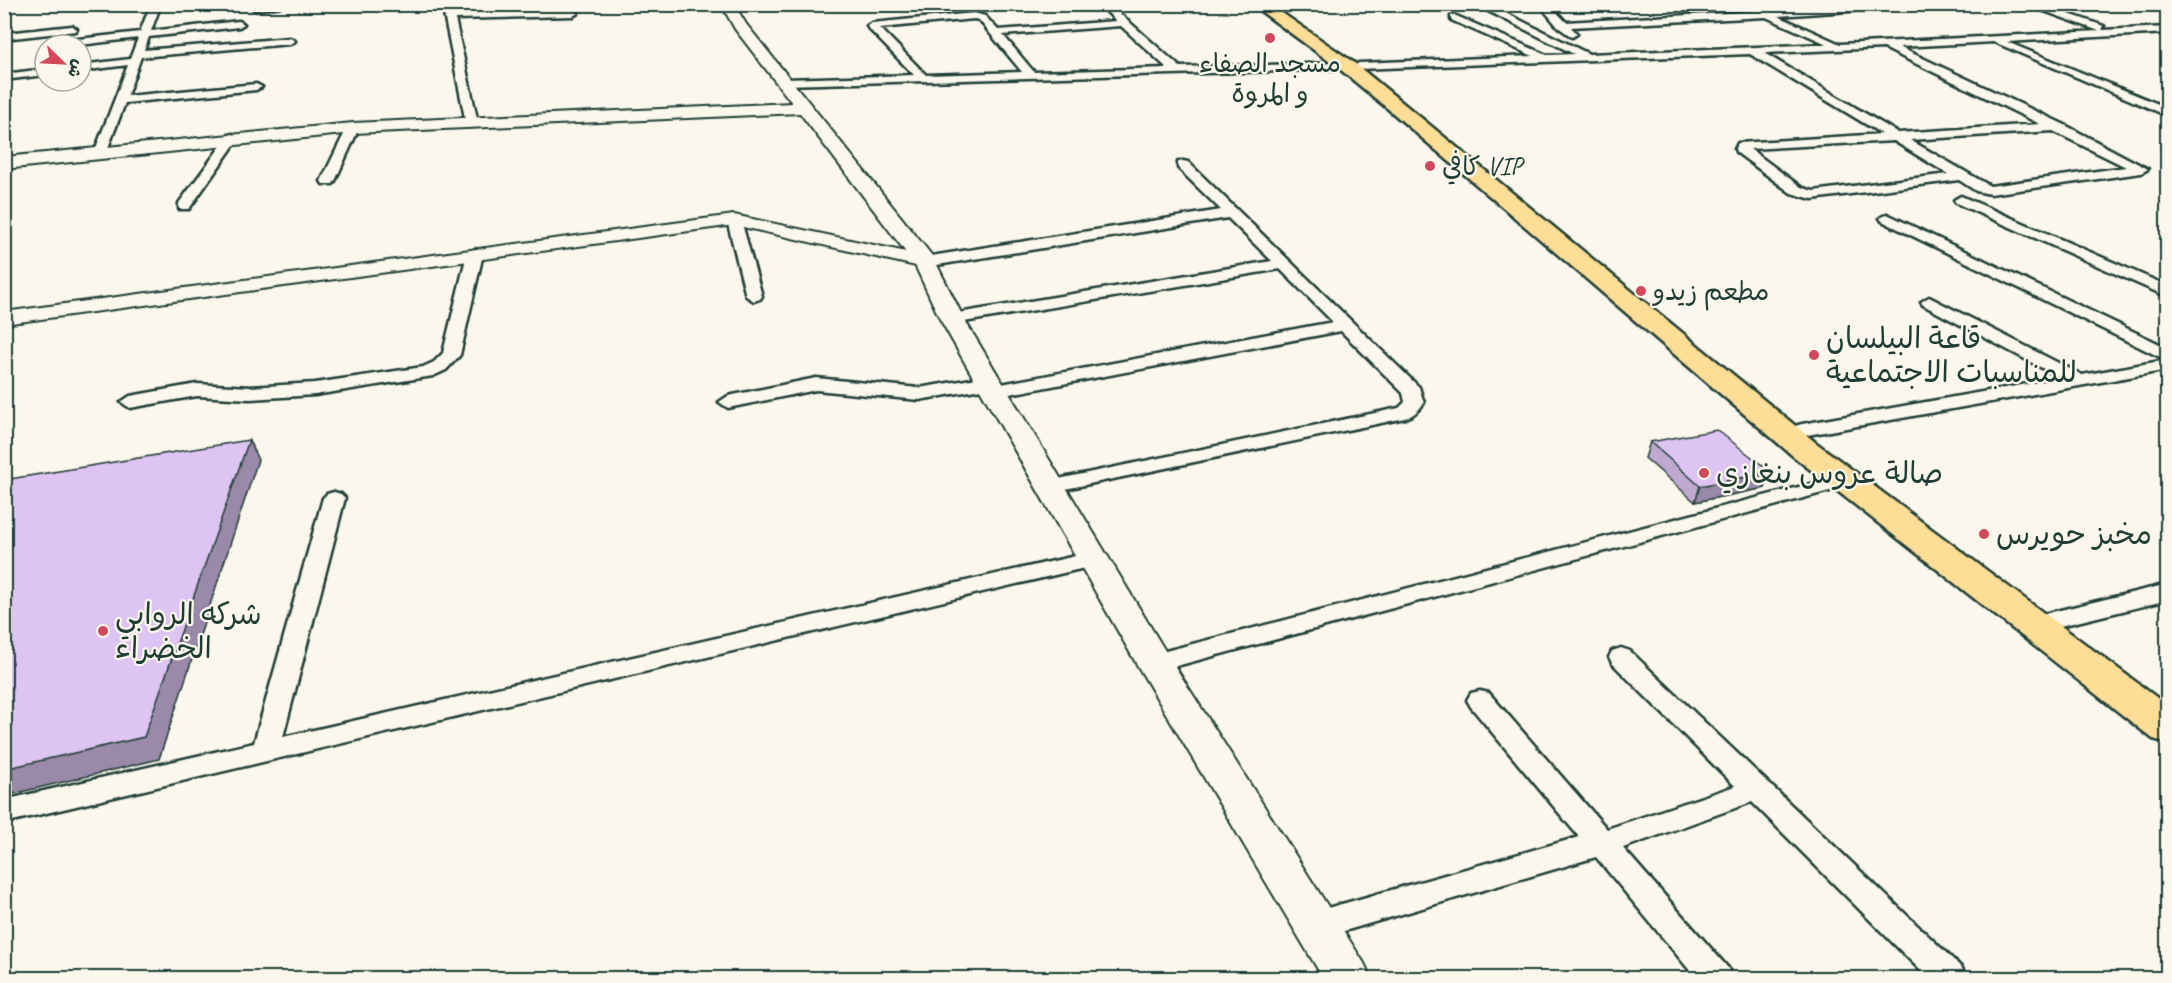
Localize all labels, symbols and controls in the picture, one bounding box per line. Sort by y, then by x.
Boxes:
marker: مسجد الصفاء و المروة [1263,31,1277,45]
north arrow [33,33,93,93]
place label: مسجد الصفاء و المروة [1199,47,1341,110]
text: ش [63,57,89,81]
place label: كافي VIP [1442,150,1525,185]
marker: كافي VIP [1423,159,1437,173]
place label: مطعم زيدو [1652,275,1769,311]
marker: مطعم زيدو [1634,284,1648,298]
place label: قاعة البيلسان للمناسبات الاجتماعية [1826,319,2077,391]
marker: قاعة البيلسان للمناسبات الاجتماعية [1807,348,1821,362]
place label: صالة عروس بنغازي [1716,454,1943,494]
marker: صالة عروس بنغازي [1697,466,1711,480]
place label: مخبز حويرس [1996,515,2152,553]
marker: مخبز حويرس [1977,527,1991,541]
place label: شركه الروابي الخضراء [115,595,262,667]
marker: شركه الروابي الخضراء [96,624,110,638]

